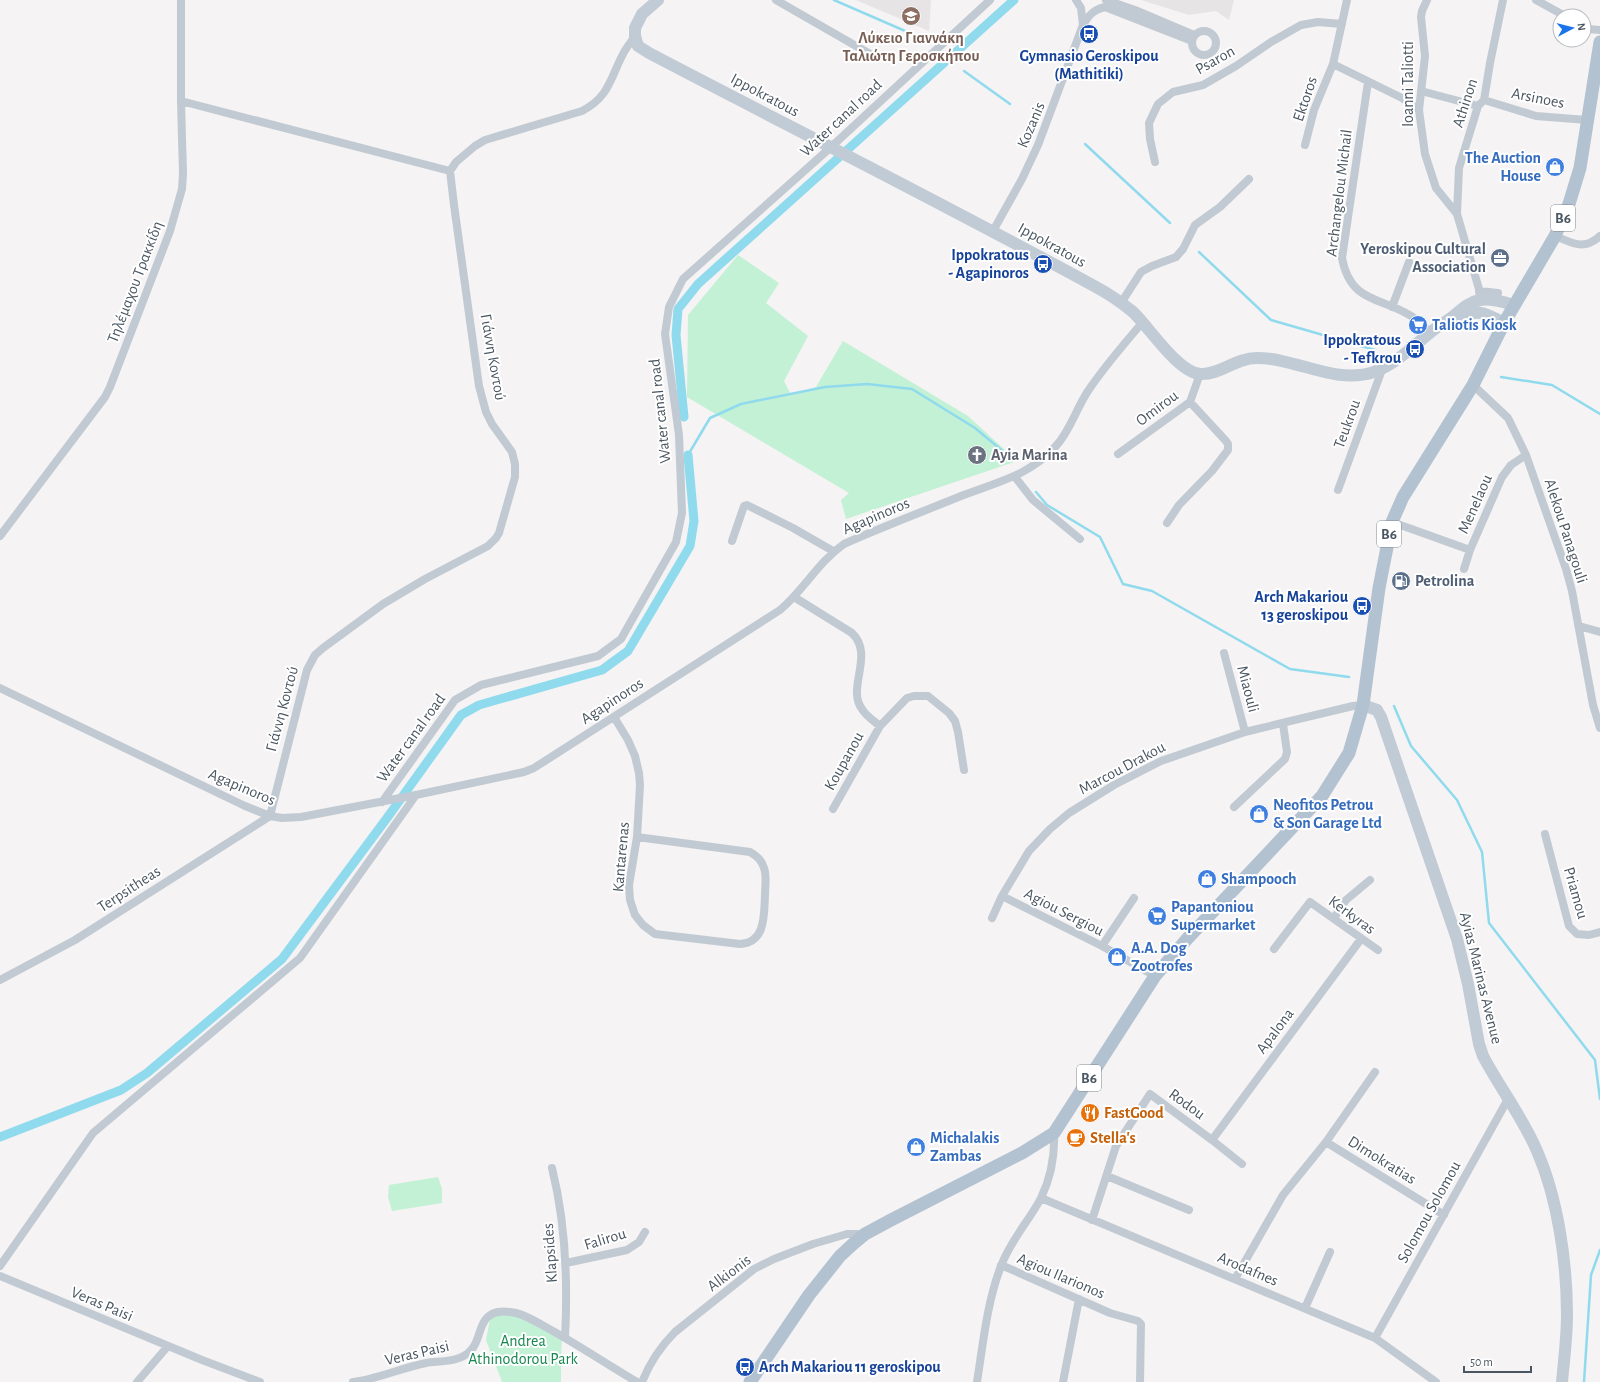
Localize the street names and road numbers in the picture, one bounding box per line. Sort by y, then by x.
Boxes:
street label: Ioanni Taliotti [1400,41,1416,127]
street label: Psaron [1193,43,1237,77]
street label: Ippokratous [728,70,802,120]
street label: Ektoros [1290,74,1320,124]
street label: Water canal road [797,76,885,160]
street label: Athinon [1450,77,1480,129]
street label: Arsinoes [1510,85,1566,111]
street label: Kozanis [1014,100,1048,150]
street label: Archangelou Michail [1323,128,1355,258]
road number: B6 [1551,205,1575,231]
street label: Τηλέμαχου Τρακκίδη [104,219,166,345]
street label: Ippokratous [1015,220,1089,270]
street label: Γιάννη Κοντού [478,312,508,402]
street label: Water canal road [647,358,673,464]
street label: Omirou [1133,387,1181,429]
street label: Teukrou [1331,397,1363,451]
street label: Menelaou [1455,472,1495,536]
street label: Alekou Panagouli [1542,477,1590,585]
street label: Agapinoros [840,495,912,537]
road number: B6 [1377,521,1401,547]
street label: Miaouli [1234,664,1262,714]
street label: Γιάννη Κοντού [263,665,301,753]
street label: Agapinoros [578,675,646,727]
street label: Water canal road [374,691,448,785]
street label: Koupanou [821,729,867,793]
street label: Marcou Drakou [1076,739,1168,797]
street label: Agapinoros [206,766,278,808]
street label: Kantarenas [610,821,632,893]
street label: Terpsitheas [95,863,163,915]
street label: Priamou [1561,865,1591,921]
street label: Agiou Sergiou [1022,885,1106,939]
street label: Kerkyras [1325,893,1378,938]
street label: Ayias Marinas Avenue [1456,910,1505,1046]
street label: Apalona [1253,1006,1297,1056]
road number: B6 [1077,1065,1101,1091]
street label: Rodou [1166,1086,1208,1122]
street label: Dimokratias [1345,1133,1419,1187]
street label: Solomou Solomou [1394,1158,1464,1266]
street label: Klapsides [540,1223,560,1283]
street label: Falirou [582,1225,628,1253]
street label: Arodafnes [1215,1249,1281,1289]
street label: Agiou Ilarionos [1015,1250,1107,1302]
street label: Alkionis [704,1251,754,1294]
street label: Veras Paisi [69,1284,135,1324]
street label: Veras Paisi [383,1338,451,1368]

